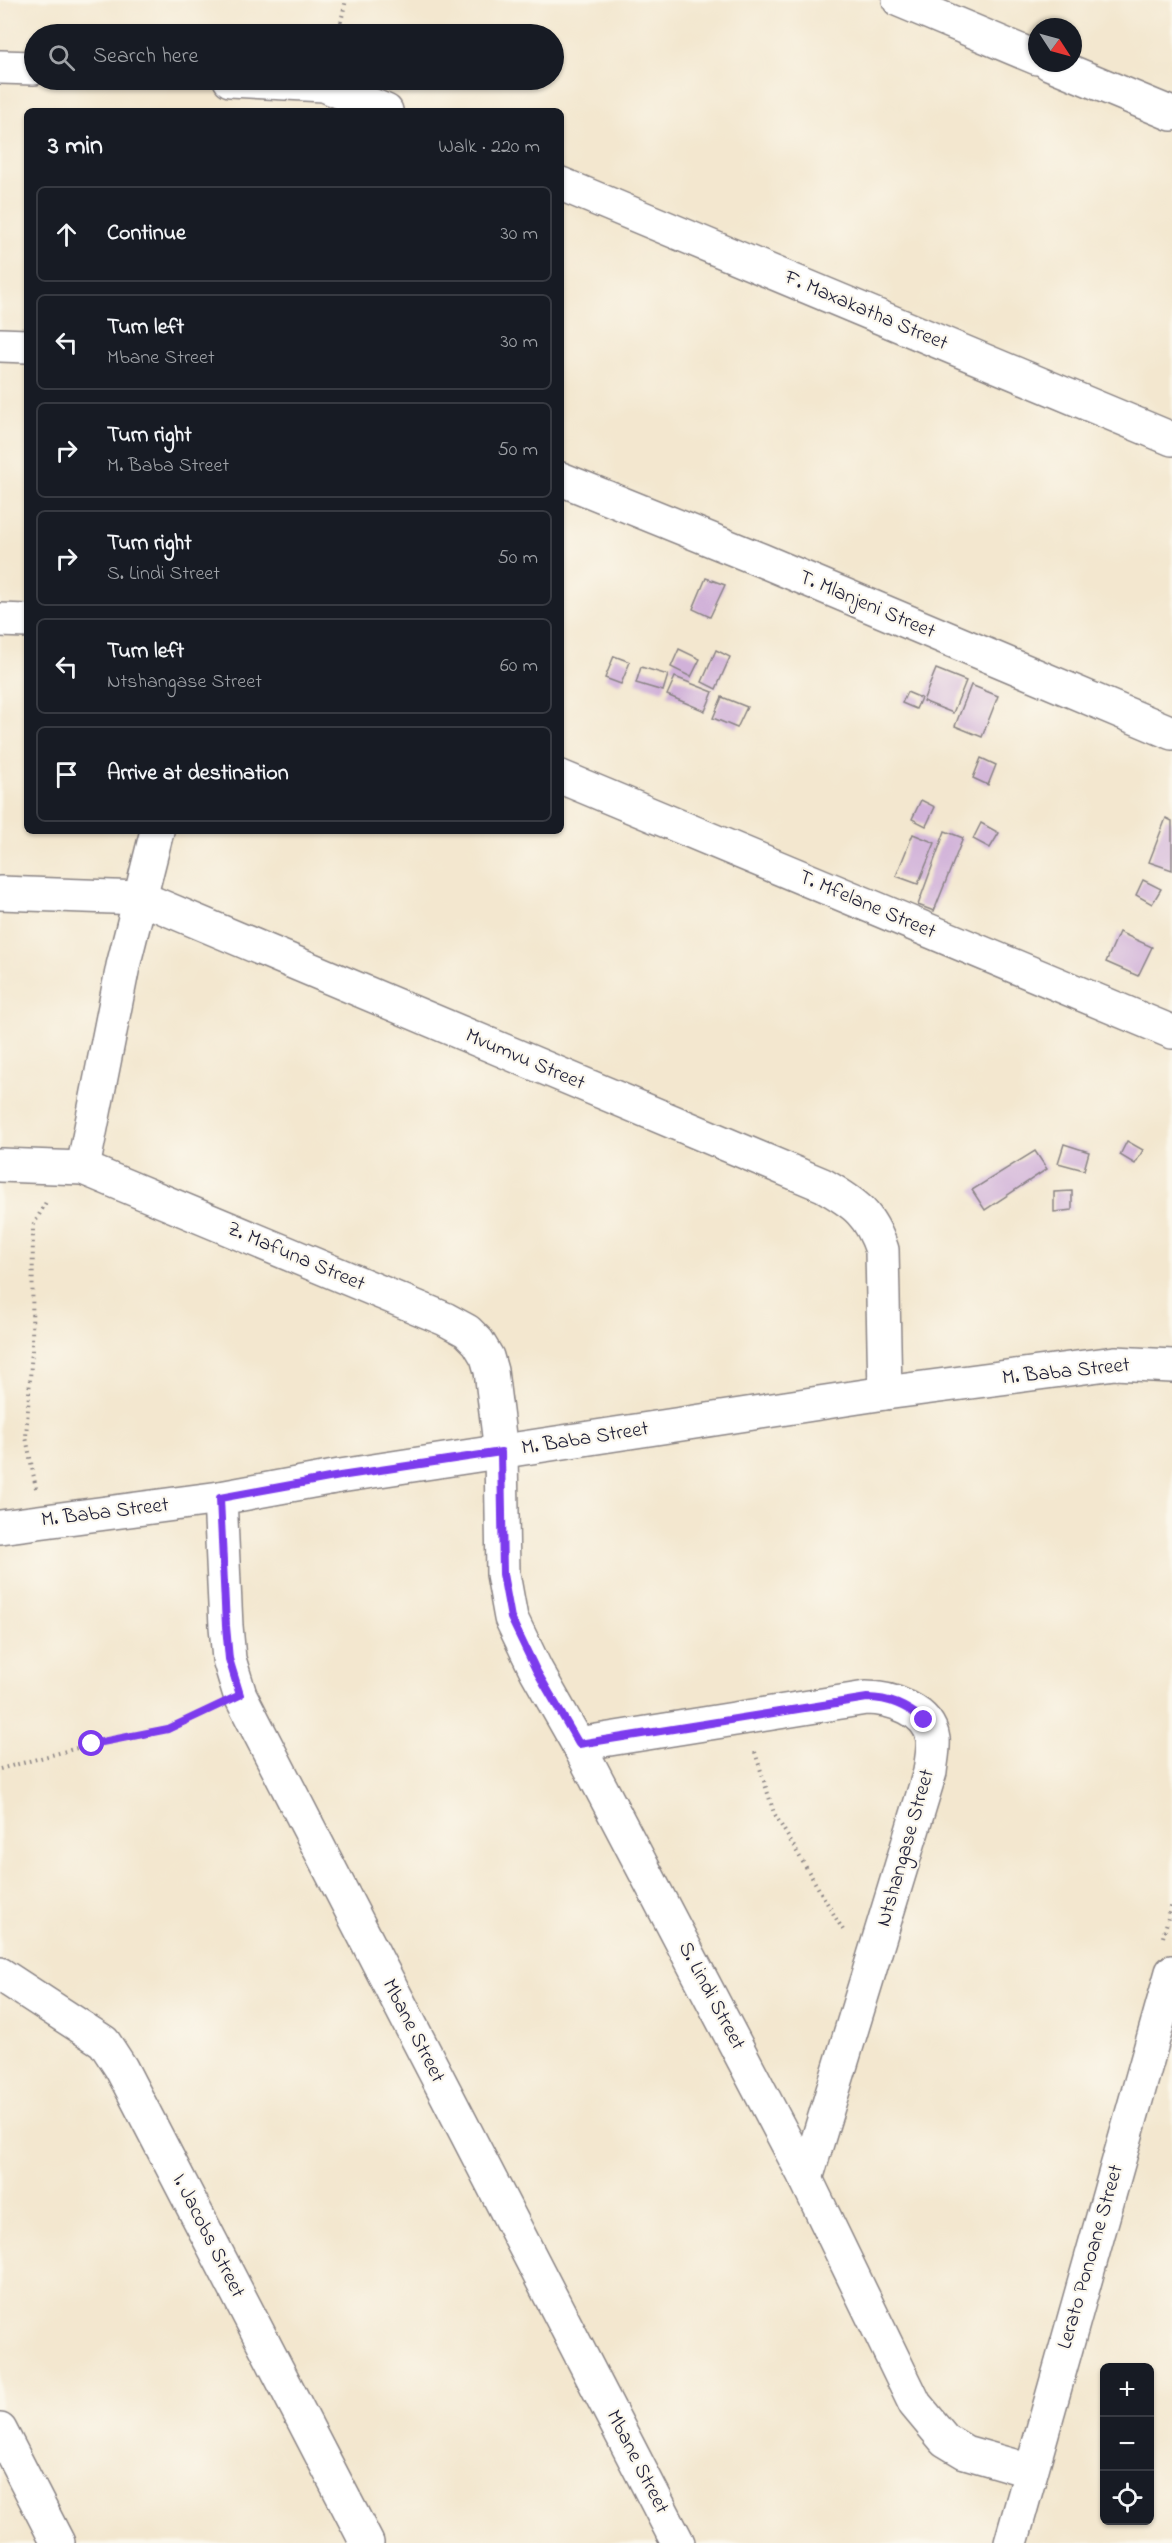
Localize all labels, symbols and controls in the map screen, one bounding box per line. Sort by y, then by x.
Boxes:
north arrow [1028,18,1082,72]
search box [24,24,564,90]
icon: search [45,41,78,74]
text: Search here [93,41,198,73]
text: 3 min [48,128,103,166]
text: Walk · 220 m [438,133,540,162]
icon: ahead [50,218,83,251]
text: Continue [107,218,186,250]
text: 30 m [501,220,538,249]
street label: F. Maxakatha Street [779,263,952,359]
text: Turn left [107,312,184,344]
icon: left [50,326,83,359]
text: 30 m [501,328,538,357]
text: Mbane Street [107,344,215,373]
text: Turn right [107,420,192,452]
icon: right [50,434,83,467]
text: 50 m [497,436,538,465]
text: M. Baba Street [107,452,229,481]
text: Turn right [107,528,192,560]
icon: right [50,542,83,575]
text: 50 m [497,544,538,573]
text: S. Lindi Street [107,560,220,589]
street label: T. Mlanjeni Street [794,563,940,647]
text: Turn left [107,636,184,668]
icon: left [50,650,83,683]
text: 60 m [500,652,538,681]
text: Ntshangase Street [107,668,262,697]
icon: arrive [50,758,83,791]
text: Arrive at destination [107,758,289,790]
street label: T. Mfelane Street [794,863,940,947]
street label: Mvumvu Street [461,1021,589,1099]
street label: Z. Mafuna Street [222,1214,370,1300]
street label: M. Baba Street [1001,1350,1131,1394]
street label: M. Baba Street [519,1414,651,1464]
street label: M. Baba Street [39,1490,171,1536]
route end [910,1706,936,1732]
route start [78,1730,104,1756]
street label: Ntshangase Street [869,1766,945,1931]
street label: S. Lindi Street [670,1937,752,2055]
street label: Mbane Street [374,1974,452,2088]
street label: Lerato Ponoane Street [1050,2161,1132,2353]
street label: I. Jacobs Street [164,2169,252,2303]
map controls [1100,2363,1154,2525]
button: + [1100,2363,1154,2417]
street label: Mbane Street [598,2405,676,2519]
button: − [1100,2417,1154,2471]
button: locate [1100,2471,1154,2525]

